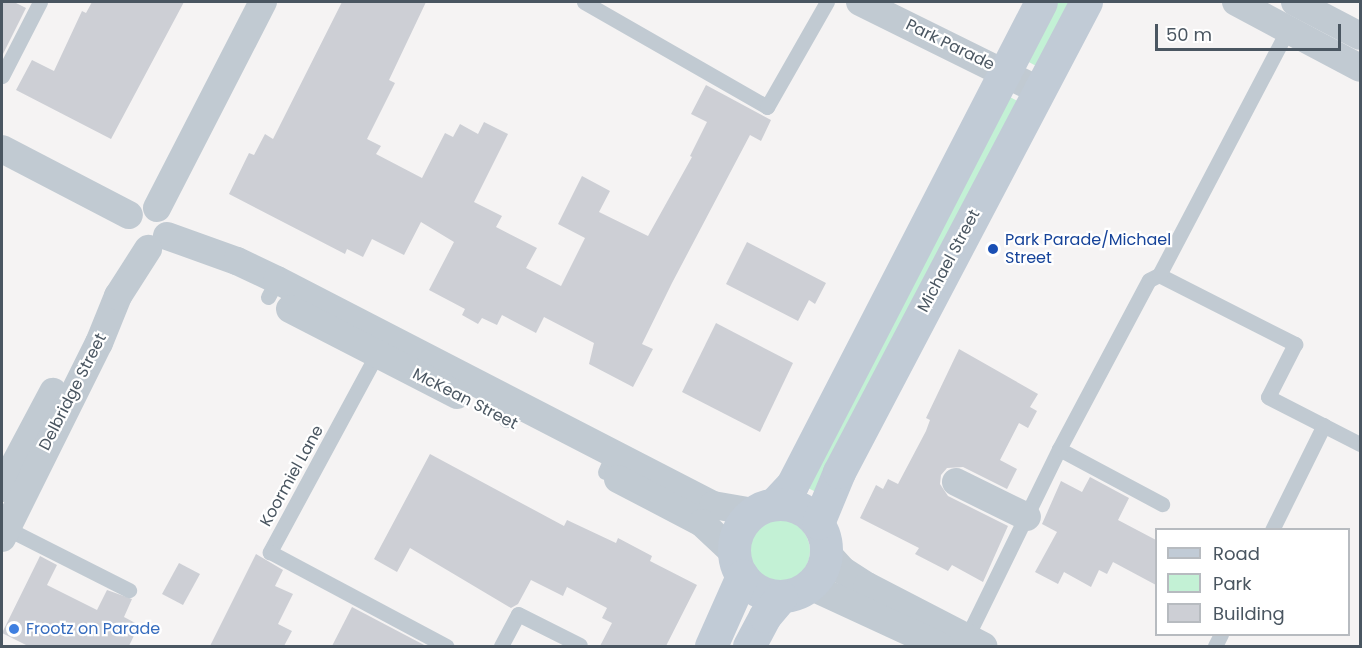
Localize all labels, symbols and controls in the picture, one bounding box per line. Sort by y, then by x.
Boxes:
scale bar [1158,12,1344,50]
street label: Park Parade [903,15,997,75]
text: 50 m [1166,22,1212,47]
street label: Michael Street [914,206,984,316]
place label: Park Parade/Michael Street [1005,230,1171,268]
marker: Park Parade/Michael Street [986,242,1000,256]
street label: Delbridge Street [35,330,111,454]
street label: McKean Street [409,364,521,434]
street label: Koormiel Lane [256,422,328,530]
legend [1155,528,1350,636]
text: Road [1213,541,1260,566]
text: Park [1213,571,1252,596]
text: Building [1213,601,1285,626]
place label: Frootz on Parade [26,619,160,639]
marker: Frootz on Parade [7,622,21,636]

